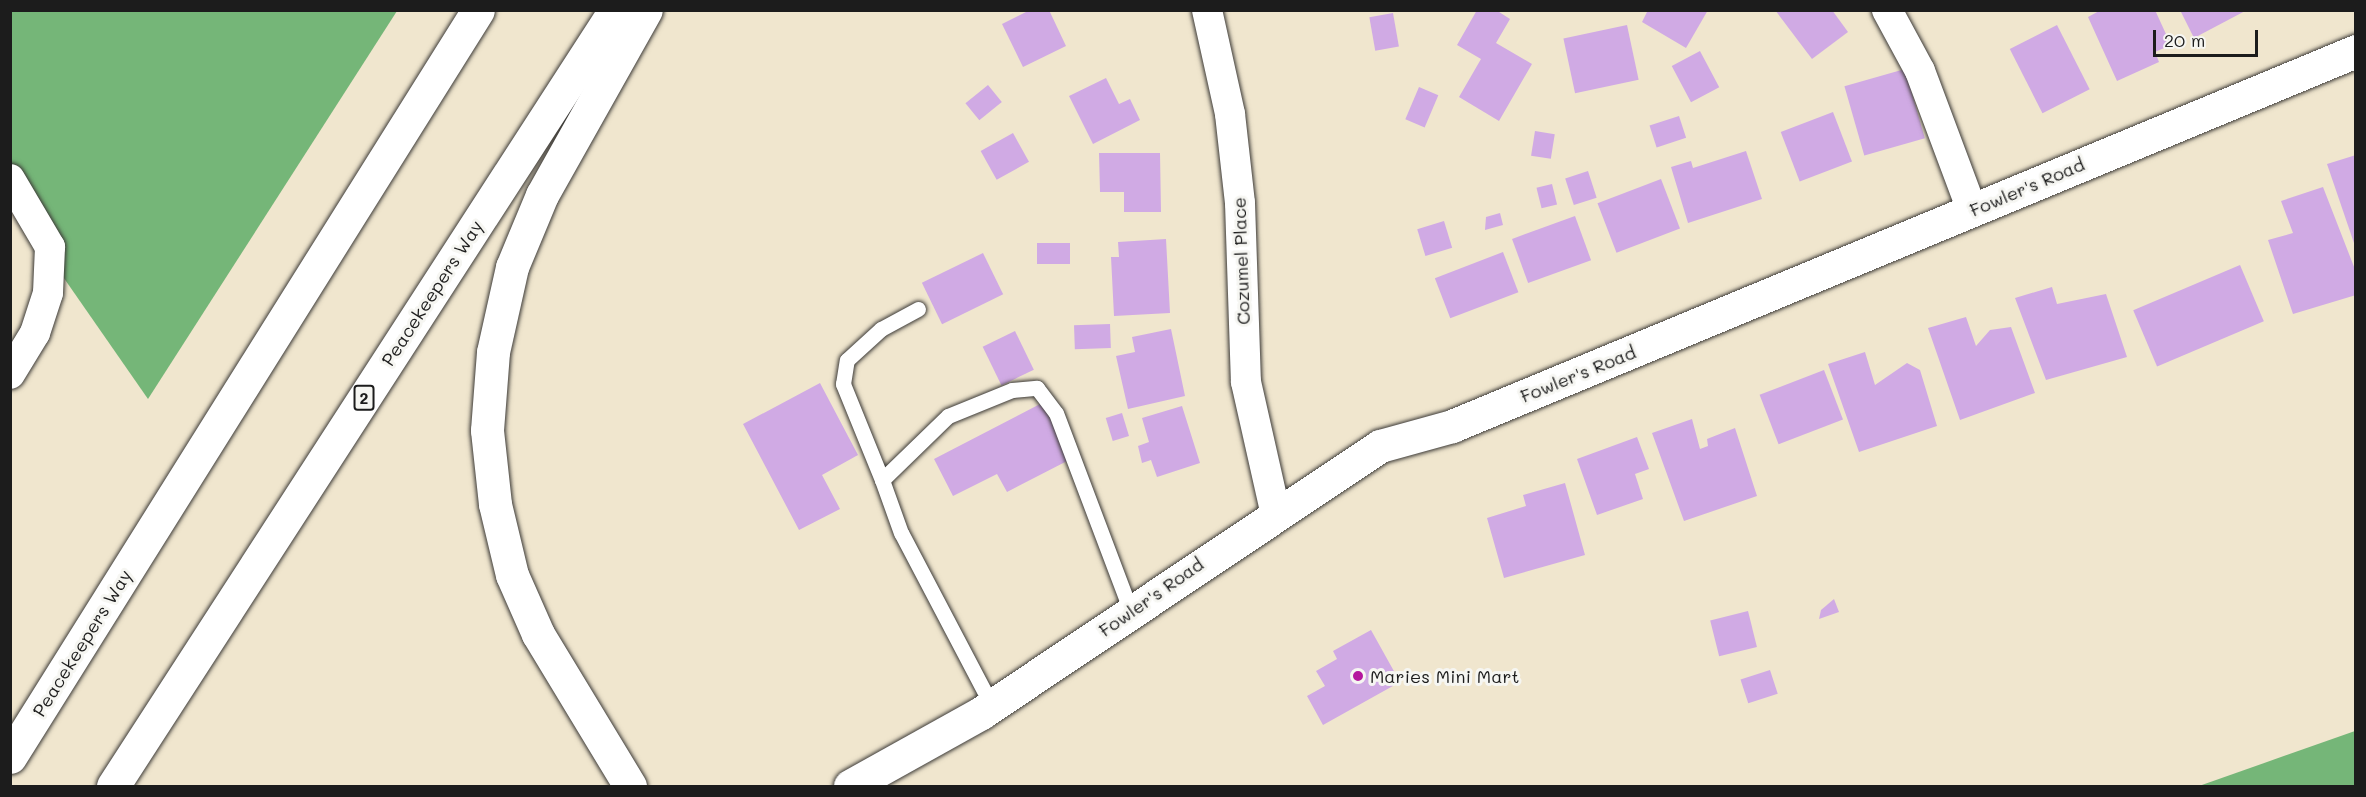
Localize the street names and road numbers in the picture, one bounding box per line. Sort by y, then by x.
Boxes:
street label: Fowler's Road [1966,153,2088,221]
street label: Cozumel Place [1228,197,1254,325]
street label: Peacekeepers Way [377,216,487,370]
street label: Fowler's Road [1517,341,1639,407]
road number: 2 [354,385,374,411]
street label: Fowler's Road [1095,553,1207,641]
street label: Peacekeepers Way [28,566,136,720]

